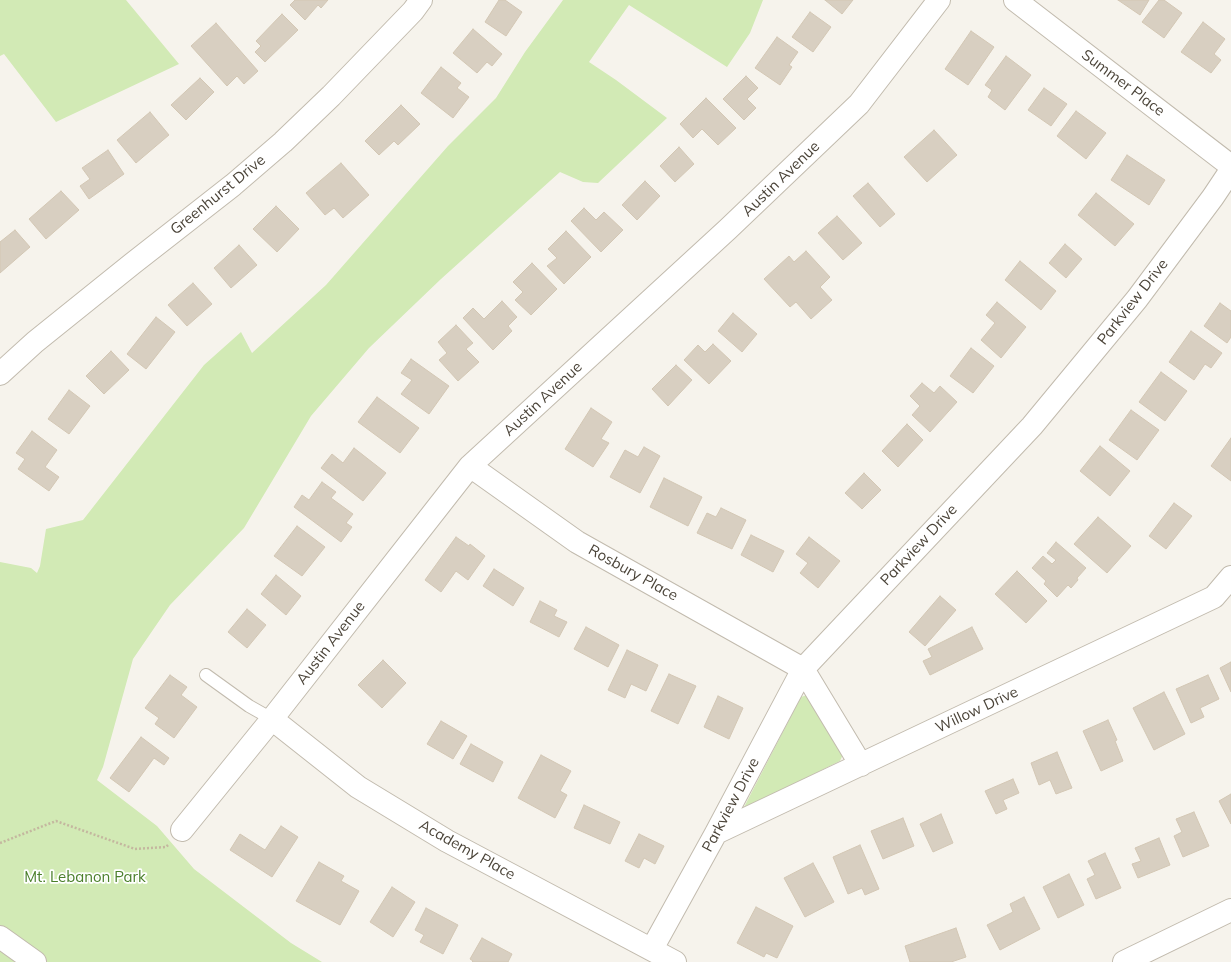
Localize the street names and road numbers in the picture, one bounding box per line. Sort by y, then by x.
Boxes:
street label: Summer Place [1078,46,1168,120]
street label: Austin Avenue [738,138,824,220]
street label: Greenhurst Drive [167,151,269,239]
street label: Parkview Drive [1094,255,1172,349]
street label: Austin Avenue [500,358,586,440]
street label: Parkview Drive [877,501,961,589]
street label: Rosbury Place [585,541,681,605]
street label: Austin Avenue [293,598,369,688]
street label: Willow Drive [933,683,1021,737]
street label: Parkview Drive [699,755,763,855]
street label: Academy Place [416,816,518,884]

